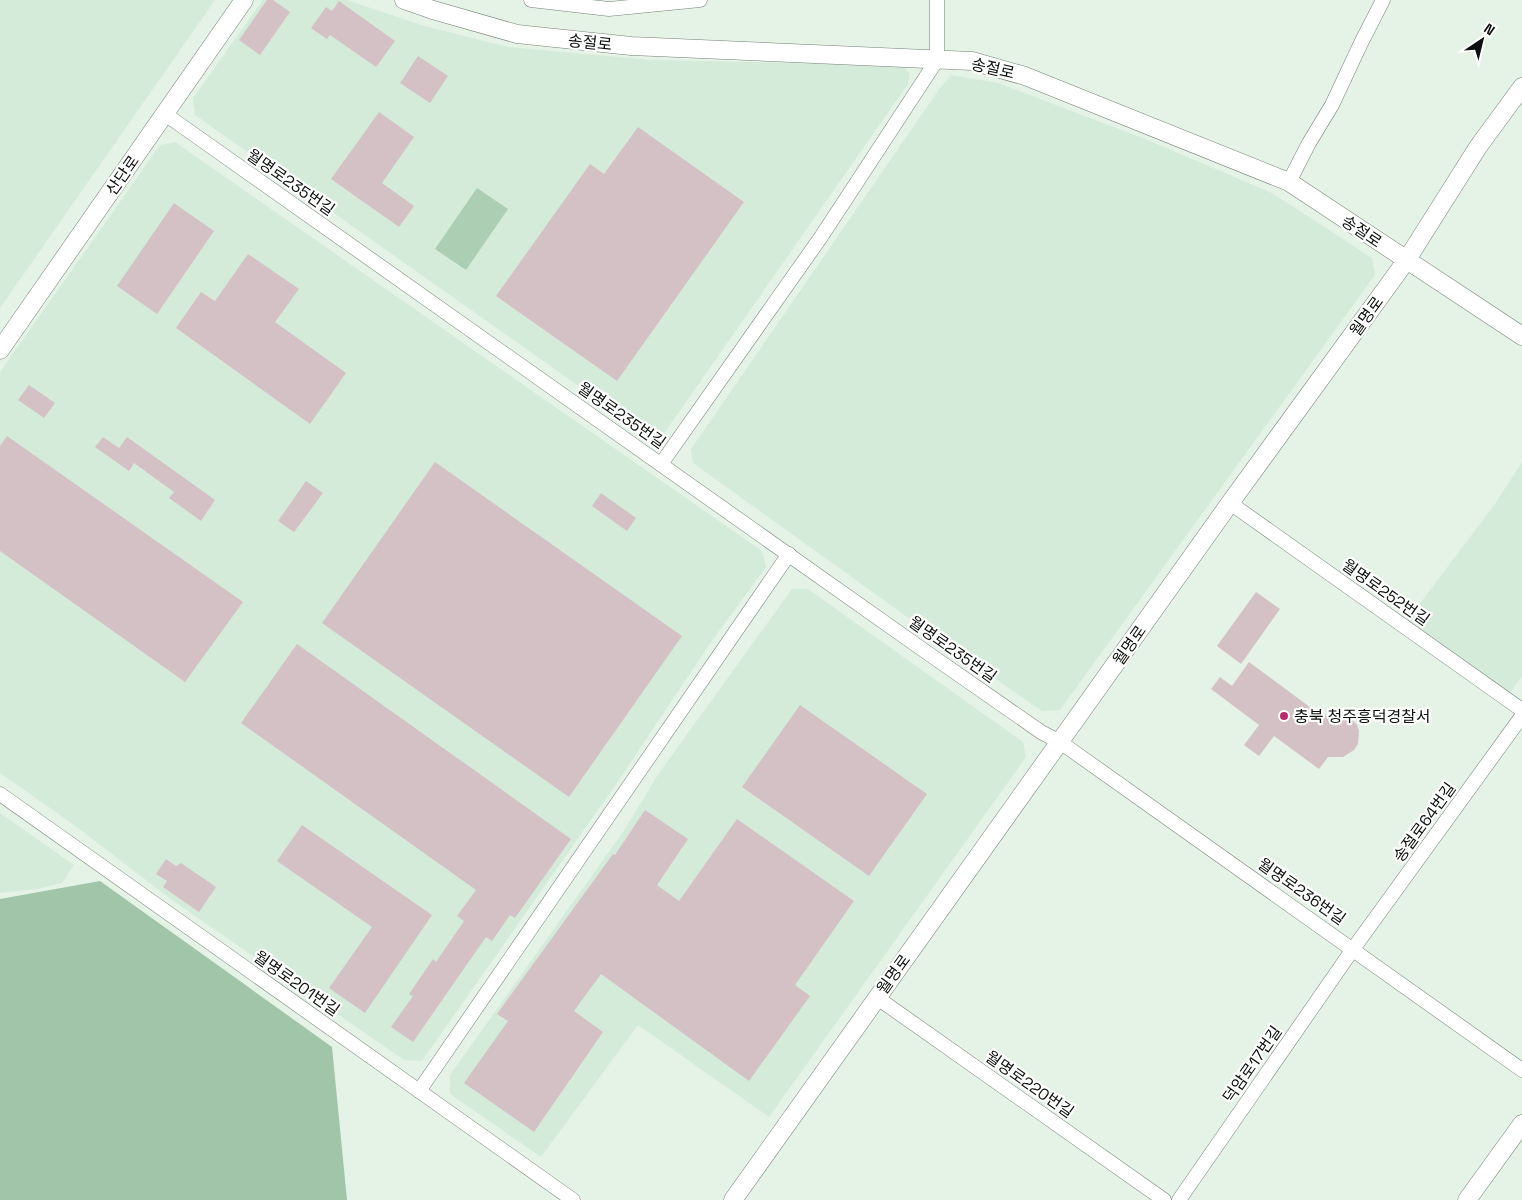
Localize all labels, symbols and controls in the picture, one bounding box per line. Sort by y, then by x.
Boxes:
north arrow [1457,15,1507,65]
text: N [1480,19,1498,39]
street label: 송절로 [567,30,613,55]
street label: 송절로 [969,53,1017,84]
street label: 월명로235번길 [243,144,339,220]
street label: 산단로 [101,151,144,199]
street label: 송절로 [1338,210,1386,253]
street label: 월명로 [1345,292,1388,340]
street label: 월명로235번길 [574,377,670,453]
street label: 월명로252번길 [1338,554,1434,630]
street label: 월명로235번길 [905,611,1001,687]
street label: 월명로 [1108,621,1151,669]
place label: 충북 청주흥덕경찰서 [1294,706,1431,727]
marker: 충북 청주흥덕경찰서 [1278,710,1290,722]
street label: 송절로64번길 [1388,778,1460,866]
street label: 월명로236번길 [1254,853,1350,929]
street label: 월명로201번길 [250,946,344,1021]
street label: 월명로 [872,950,915,998]
street label: 덕암로17번길 [1218,1022,1287,1107]
street label: 월명로220번길 [981,1046,1078,1123]

